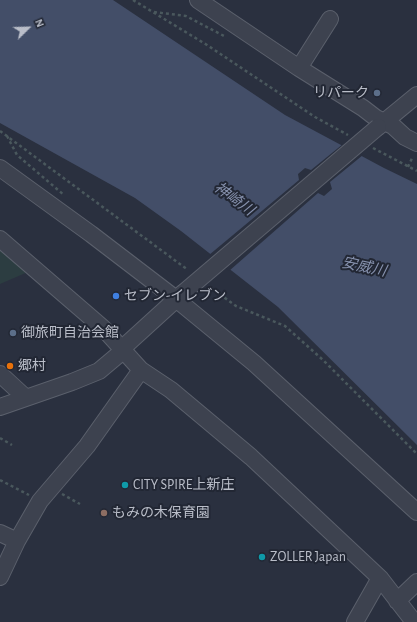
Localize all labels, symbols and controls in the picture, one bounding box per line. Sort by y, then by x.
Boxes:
north arrow [8,8,48,48]
text: N [33,17,46,29]
place label: リパーク [313,85,369,101]
marker: リパーク [372,88,382,98]
water label: 神崎川 [211,178,257,220]
water label: 安威川 [340,254,388,280]
place label: セブン-イレブン [124,288,226,304]
marker: セブン-イレブン [111,291,121,301]
place label: 御旅町自治会館 [21,325,119,341]
marker: 御旅町自治会館 [8,328,18,338]
place label: 郷村 [18,358,46,374]
marker: 郷村 [5,361,15,371]
place label: CITY SPIRE上新庄 [133,477,235,493]
marker: CITY SPIRE上新庄 [120,480,130,490]
place label: もみの木保育園 [112,505,210,521]
marker: もみの木保育園 [99,508,109,518]
place label: ZOLLER Japan [270,549,346,565]
marker: ZOLLER Japan [257,552,267,562]

